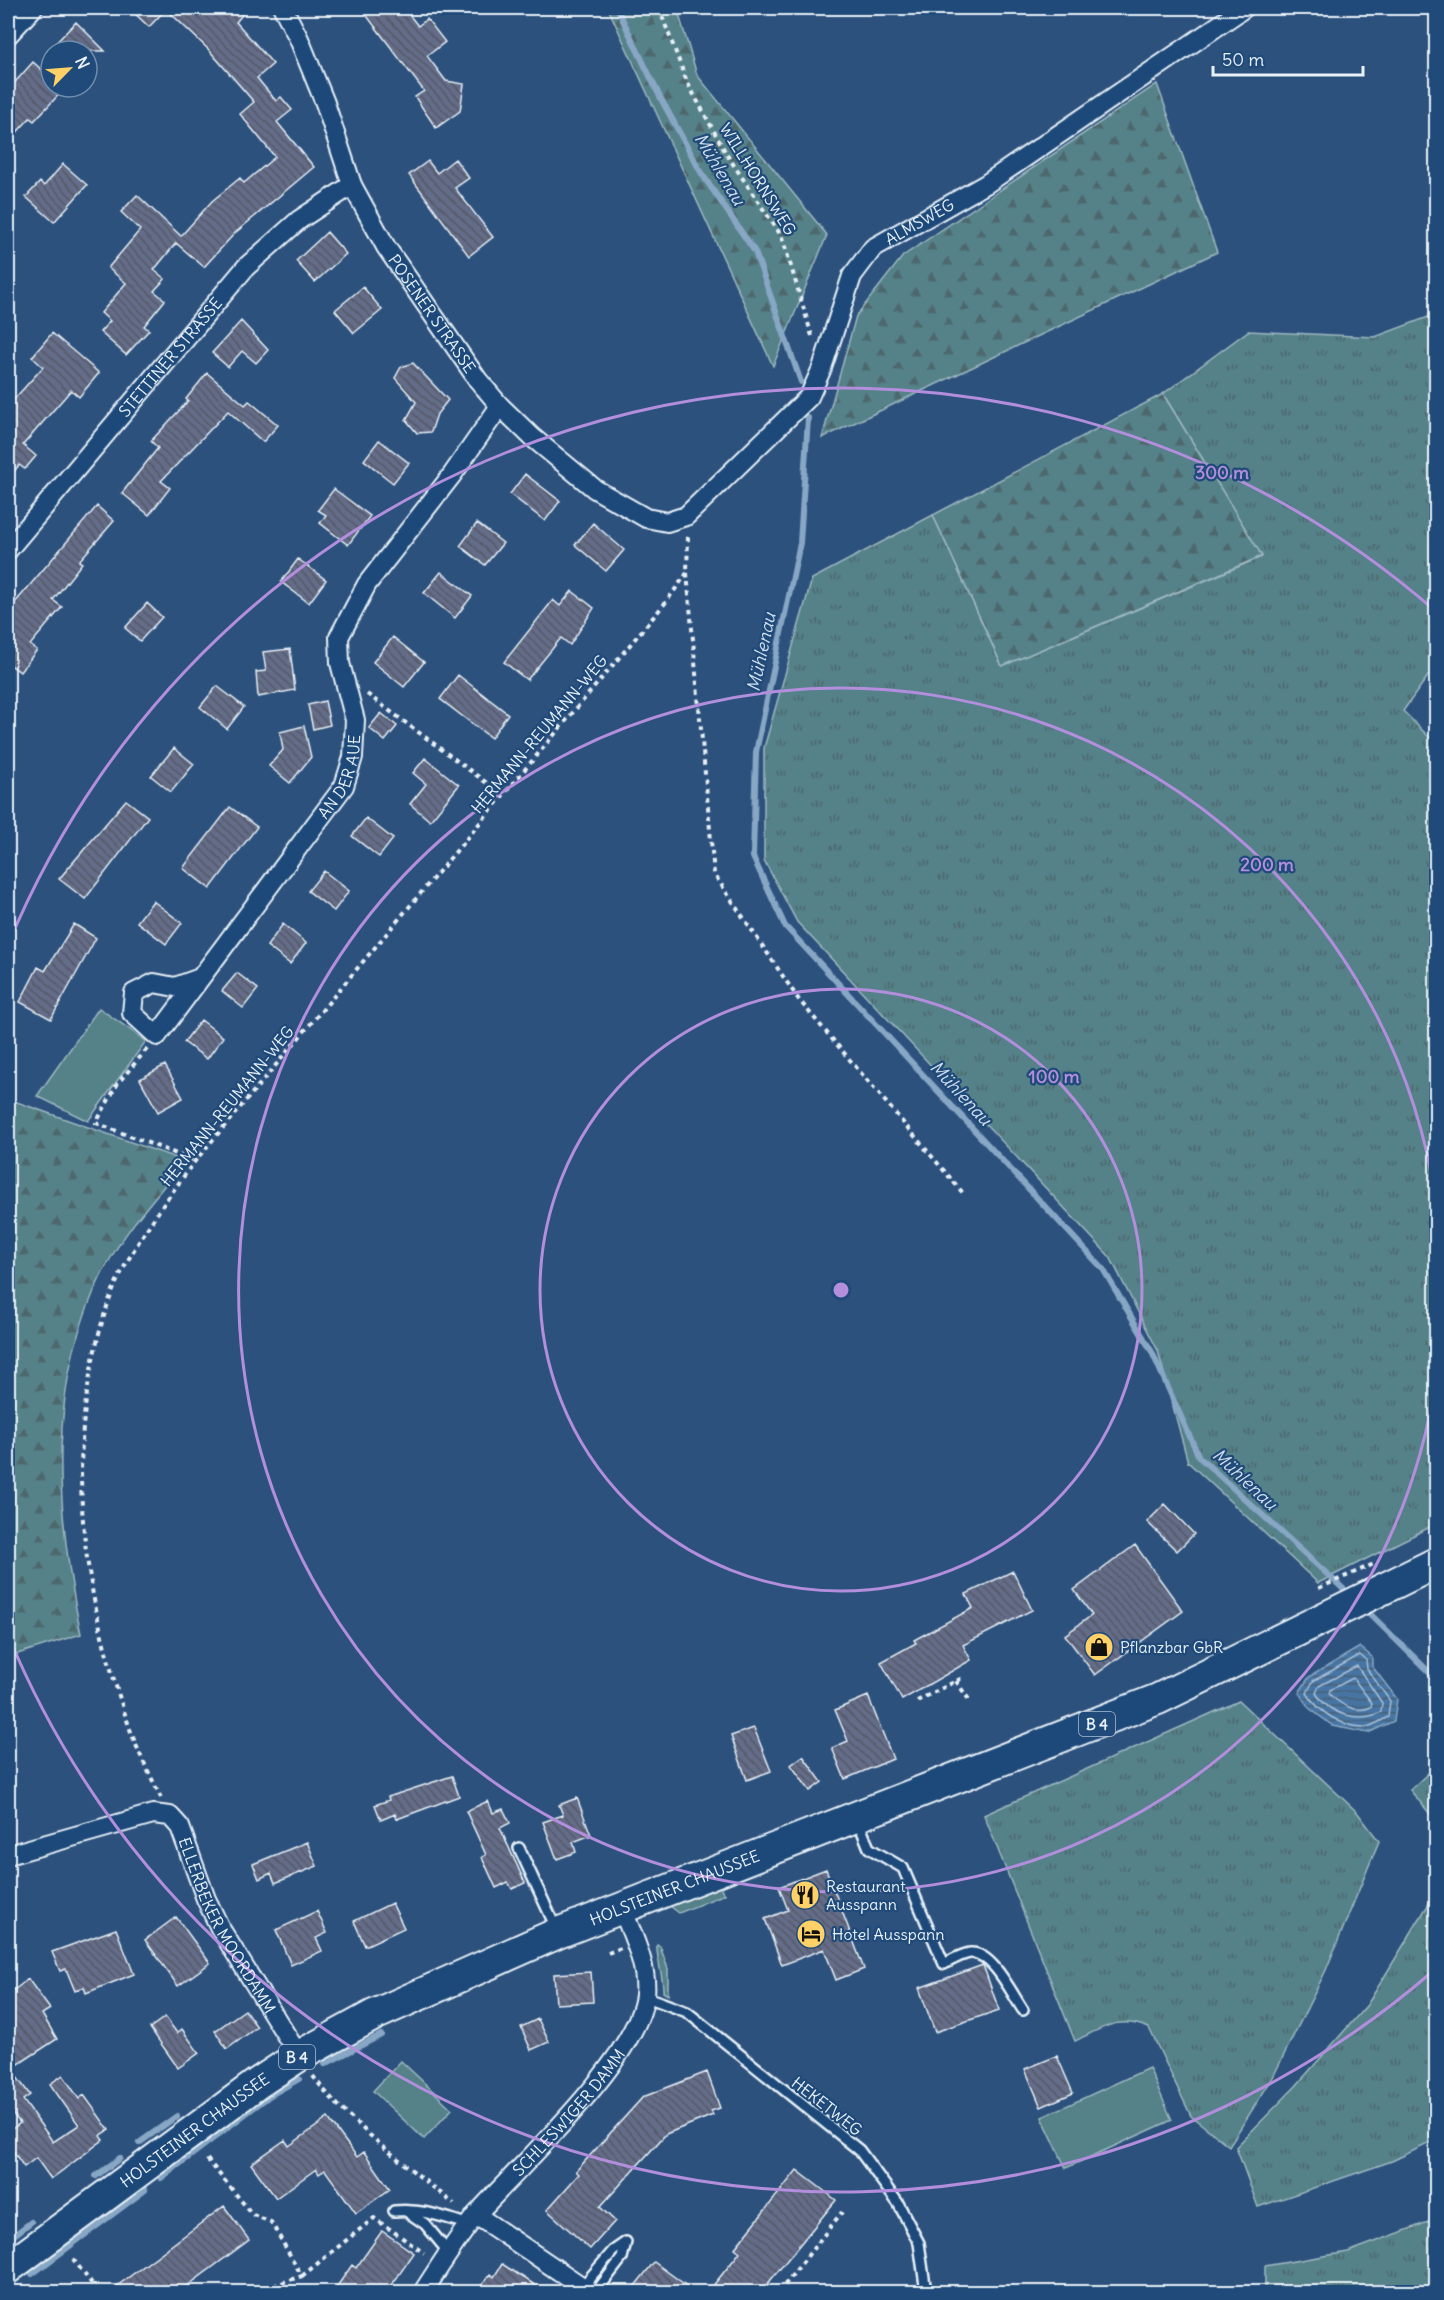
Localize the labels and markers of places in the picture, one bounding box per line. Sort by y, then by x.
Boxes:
centre of rings [831,1280,851,1300]
shop icon: Pflanzbar GbR [1083,1631,1115,1663]
place label: Pflanzbar GbR [1120,1637,1223,1657]
place label: Restaurant Ausspann [826,1876,906,1914]
restaurant icon: Restaurant Ausspann [789,1879,821,1911]
hotel icon: Hotel Ausspann [795,1918,827,1950]
place label: Hotel Ausspann [832,1924,945,1944]

